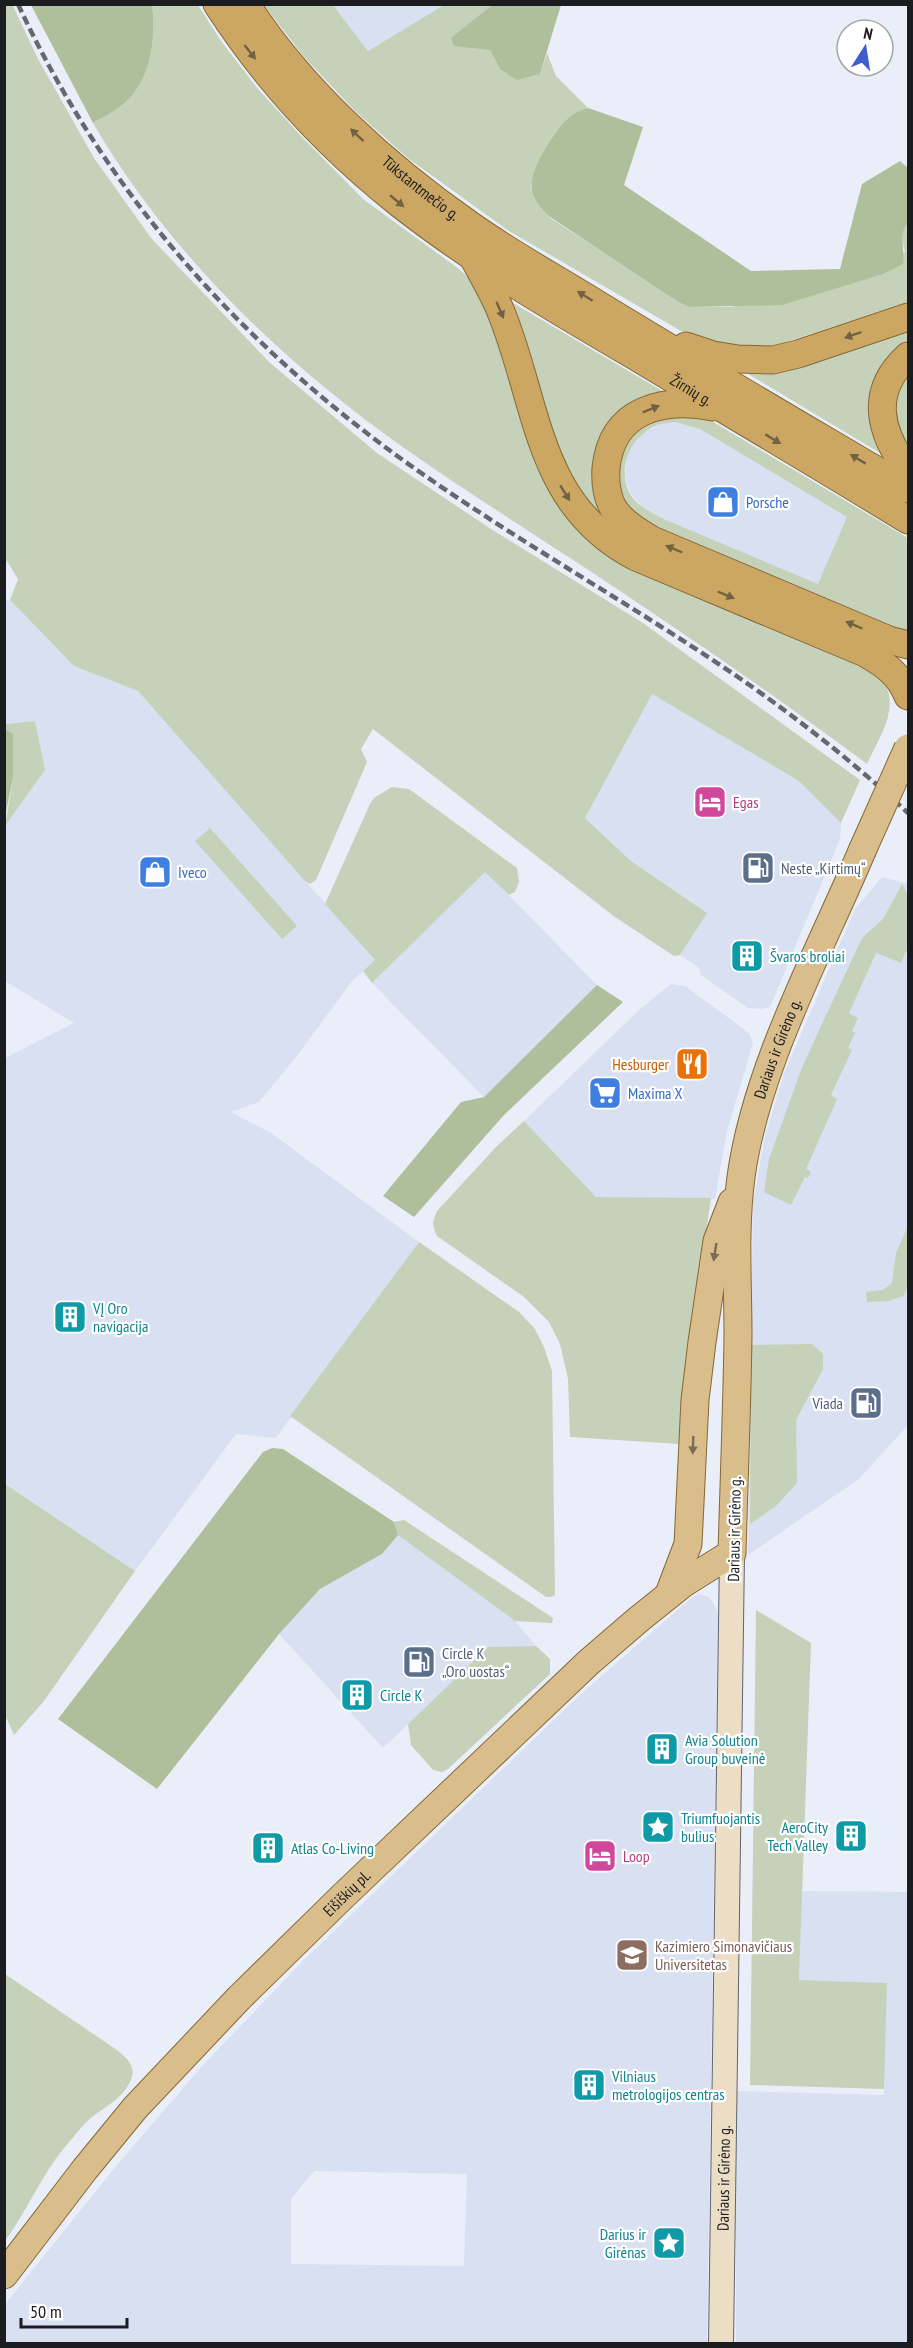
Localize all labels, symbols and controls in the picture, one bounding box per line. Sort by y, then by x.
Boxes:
north arrow [835,18,895,78]
text: N [862,23,874,44]
one-way arrow [244,45,256,60]
one-way arrow [350,128,365,142]
street label: Tūkstantmečio g. [378,151,464,225]
one-way arrow [389,194,404,207]
one-way arrow [576,290,593,301]
one-way arrow [496,301,505,319]
one-way arrow [844,331,862,341]
street label: Žirnių g. [667,369,716,410]
one-way arrow [642,404,660,414]
one-way arrow [765,433,781,444]
one-way arrow [850,454,866,465]
shop icon: Porsche [705,484,741,520]
one-way arrow [560,485,571,501]
place label: Porsche [746,492,789,512]
one-way arrow [665,544,683,553]
one-way arrow [718,590,736,600]
one-way arrow [844,620,862,630]
hotel icon: Egas [692,784,728,820]
place label: Egas [733,792,759,812]
fuel station icon: Neste „Kirtimų“ [740,850,776,886]
shop icon: Iveco [137,854,173,890]
place label: Neste „Kirtimų“ [781,858,866,878]
place label: Iveco [178,862,207,882]
building icon: Švaros broliai [729,938,765,974]
place label: Švaros broliai [770,946,845,966]
street label: Dariaus ir Girėno g. [749,995,805,1101]
restaurant icon: Hesburger [674,1046,710,1082]
place label: Hesburger [612,1054,670,1074]
supermarket icon: Maxima X [587,1075,623,1111]
place label: Maxima X [628,1083,682,1103]
one-way arrow [711,1242,720,1261]
place label: VĮ Oro navigacija [92,1298,148,1336]
building icon: VĮ Oro navigacija [52,1299,88,1335]
fuel station icon: Viada [848,1385,884,1421]
place label: Viada [811,1393,843,1413]
one-way arrow [688,1436,697,1455]
street label: Dariaus ir Girėno g. [723,1476,745,1582]
place label: Circle K „Oro uostas“ [442,1643,510,1681]
fuel station icon: Circle K „Oro uostas“ [401,1644,437,1680]
building icon: Circle K [339,1677,375,1713]
place label: Circle K [380,1685,423,1705]
place label: Avia Solution Group buveinė [685,1730,765,1768]
building icon: Avia Solution Group buveinė [644,1731,680,1767]
place label: Triumfuojantis bulius [681,1808,760,1846]
place icon: Triumfuojantis bulius [640,1809,676,1845]
place label: AeroCity Tech Valley [767,1817,828,1855]
building icon: AeroCity Tech Valley [833,1818,869,1854]
building icon: Atlas Co-Living [250,1830,286,1866]
place label: Atlas Co-Living [291,1838,374,1858]
hotel icon: Loop [582,1838,618,1874]
place label: Loop [623,1846,650,1866]
street label: Eišiškių pl. [319,1865,375,1920]
place label: Kazimiero Simonavičiaus Universitetas [655,1936,792,1974]
school or university icon: Kazimiero Simonavičiaus Universitetas [614,1937,650,1973]
place label: Vilniaus metrologijos centras [611,2066,725,2104]
building icon: Vilniaus metrologijos centras [571,2067,607,2103]
street label: Dariaus ir Girėno g. [713,2125,734,2231]
place label: Darius ir Girėnas [600,2224,647,2262]
place icon: Darius ir Girėnas [651,2225,687,2261]
scale bar [21,2291,128,2329]
text: 50 m [30,2300,62,2323]

